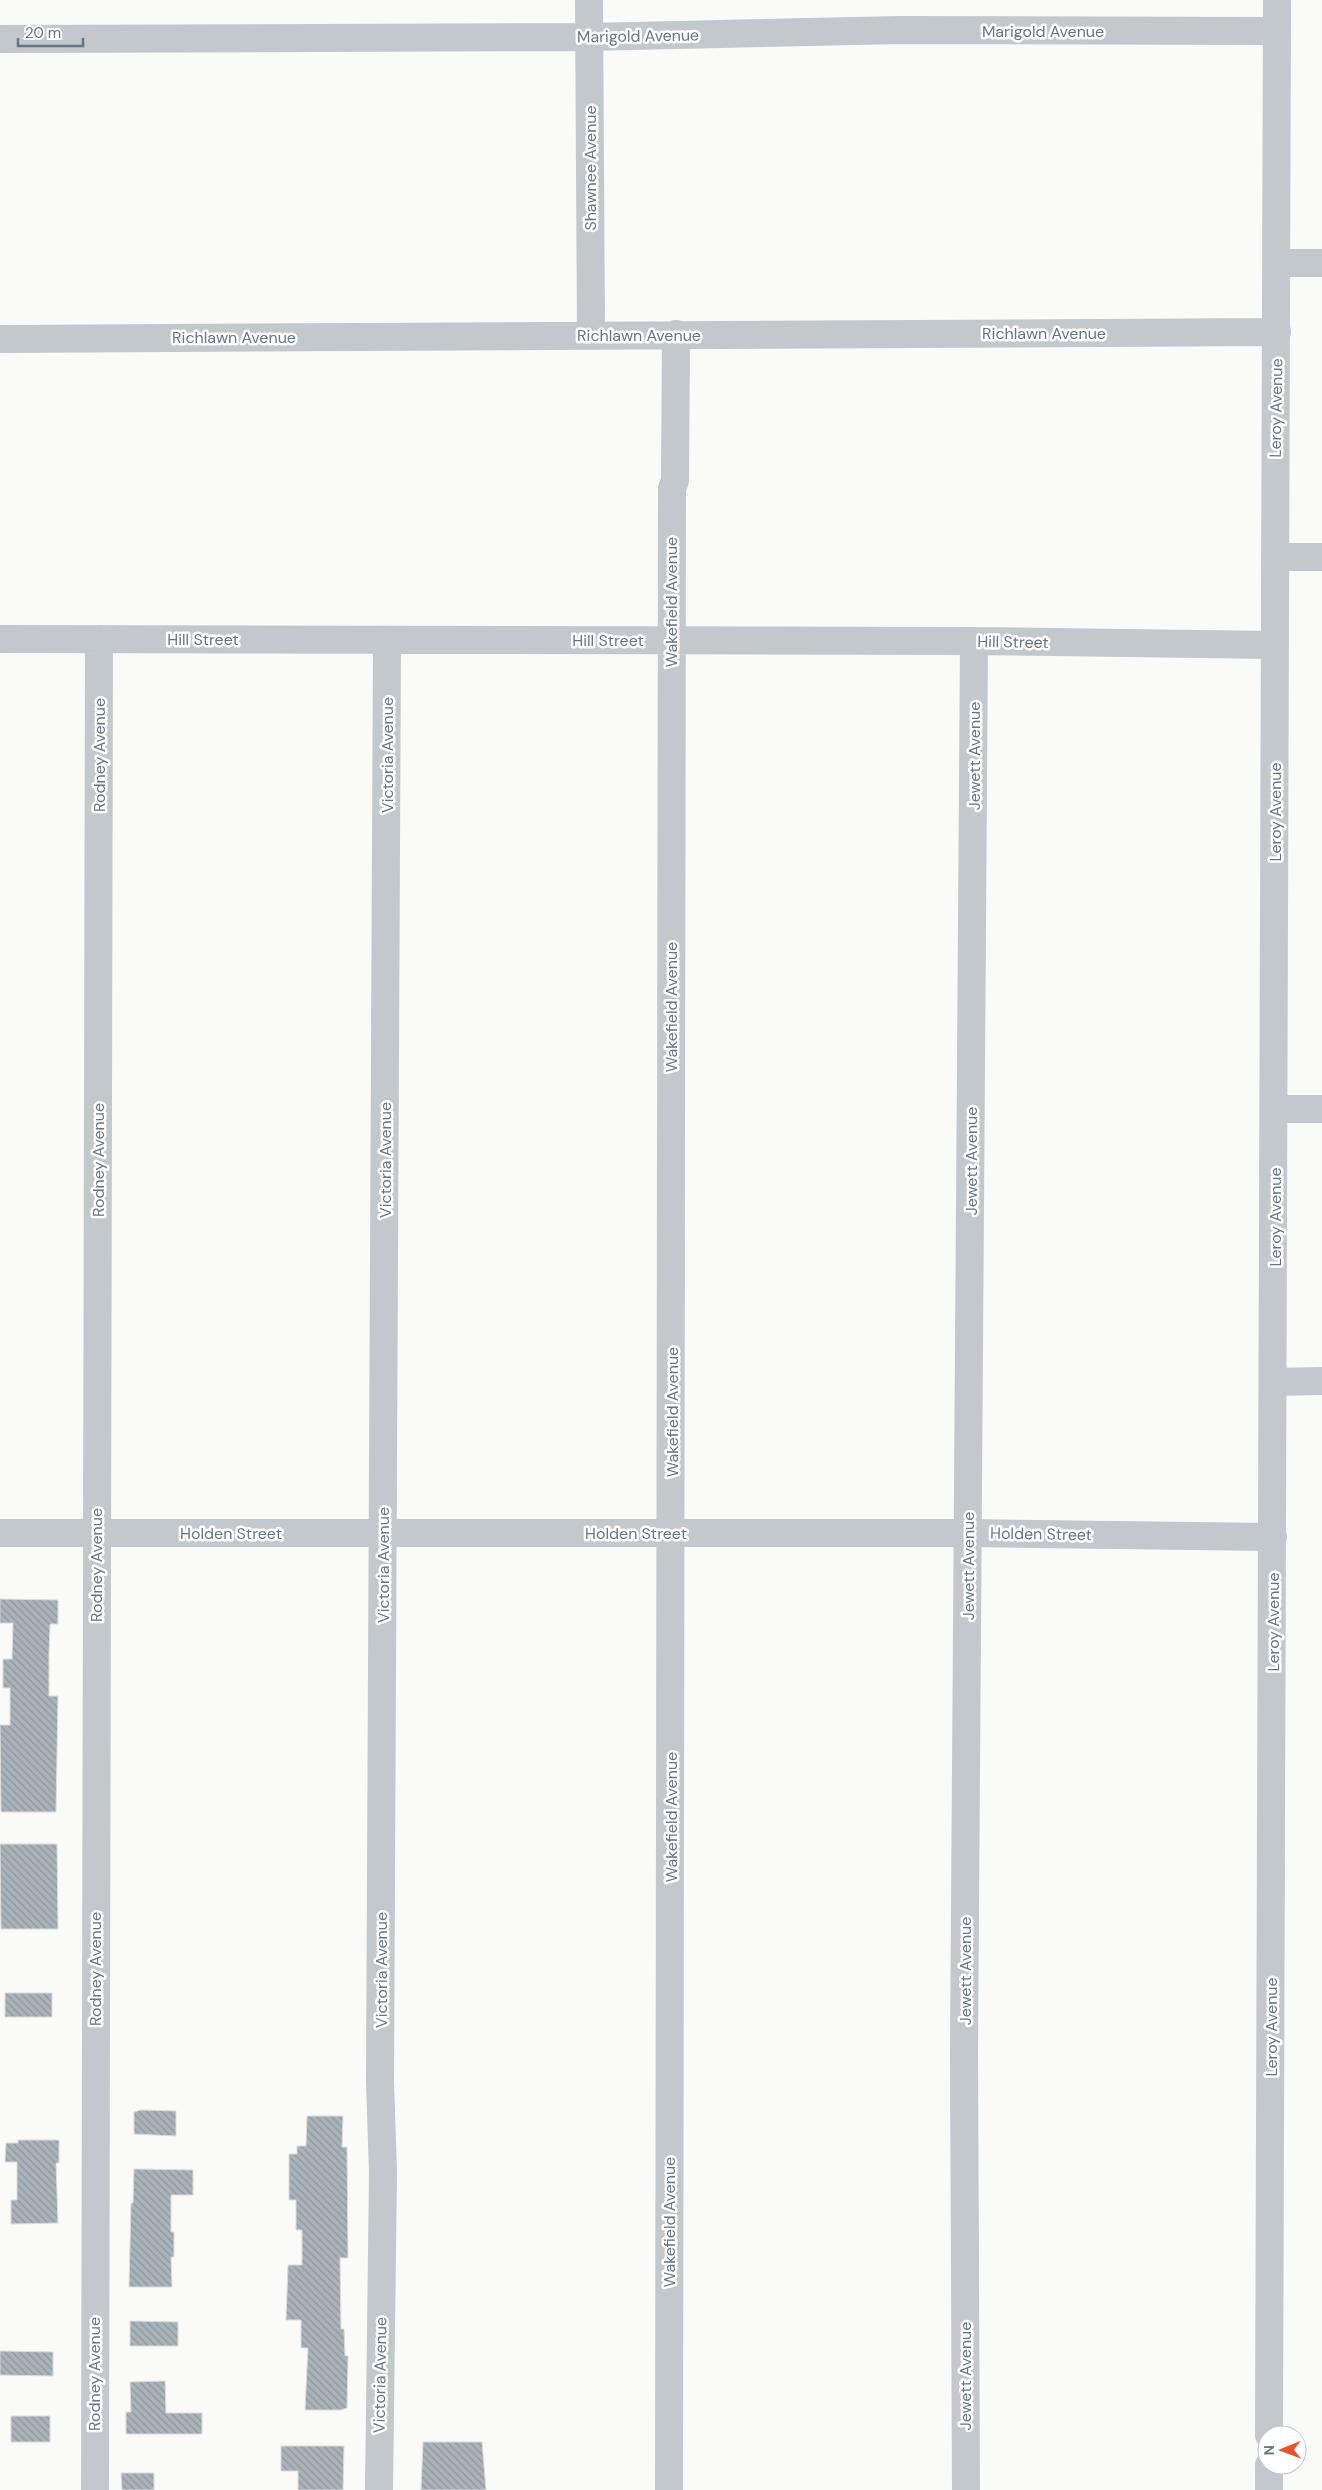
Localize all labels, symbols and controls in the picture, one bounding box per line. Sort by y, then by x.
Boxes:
scale bar [18,15,82,47]
street label: Marigold Avenue [982,21,1104,42]
text: 20 m [25,23,61,43]
street label: Marigold Avenue [577,24,699,48]
street label: Shawnee Avenue [580,105,601,231]
street label: Richlawn Avenue [982,323,1106,344]
street label: Richlawn Avenue [577,325,701,346]
street label: Richlawn Avenue [172,327,296,348]
street label: Leroy Avenue [1265,358,1287,458]
street label: Wakefield Avenue [661,537,682,667]
street label: Hill Street [167,629,239,650]
street label: Hill Street [572,630,644,651]
street label: Hill Street [977,631,1049,653]
street label: Victoria Avenue [377,697,398,813]
street label: Rodney Avenue [89,698,110,812]
street label: Jewett Avenue [964,702,985,810]
street label: Leroy Avenue [1265,762,1286,862]
street label: Wakefield Avenue [661,942,682,1072]
street label: Victoria Avenue [375,1102,396,1218]
street label: Rodney Avenue [88,1103,109,1217]
street label: Jewett Avenue [961,1107,982,1215]
street label: Leroy Avenue [1265,1167,1286,1267]
street label: Wakefield Avenue [662,1347,683,1477]
street label: Victoria Avenue [373,1507,394,1623]
street label: Rodney Avenue [86,1508,107,1622]
street label: Jewett Avenue [958,1512,979,1620]
street label: Holden Street [180,1523,282,1544]
street label: Holden Street [585,1523,687,1544]
street label: Holden Street [990,1523,1092,1545]
street label: Leroy Avenue [1263,1572,1284,1672]
street label: Wakefield Avenue [661,1752,682,1882]
street label: Rodney Avenue [85,1912,106,2026]
street label: Victoria Avenue [371,1912,392,2028]
street label: Jewett Avenue [955,1917,976,2025]
street label: Leroy Avenue [1261,1977,1282,2077]
street label: Wakefield Avenue [659,2157,680,2287]
street label: Rodney Avenue [84,2317,105,2431]
street label: Victoria Avenue [368,2317,392,2433]
street label: Jewett Avenue [955,2322,976,2430]
north arrow [1257,2425,1307,2475]
text: N [1260,2445,1278,2455]

